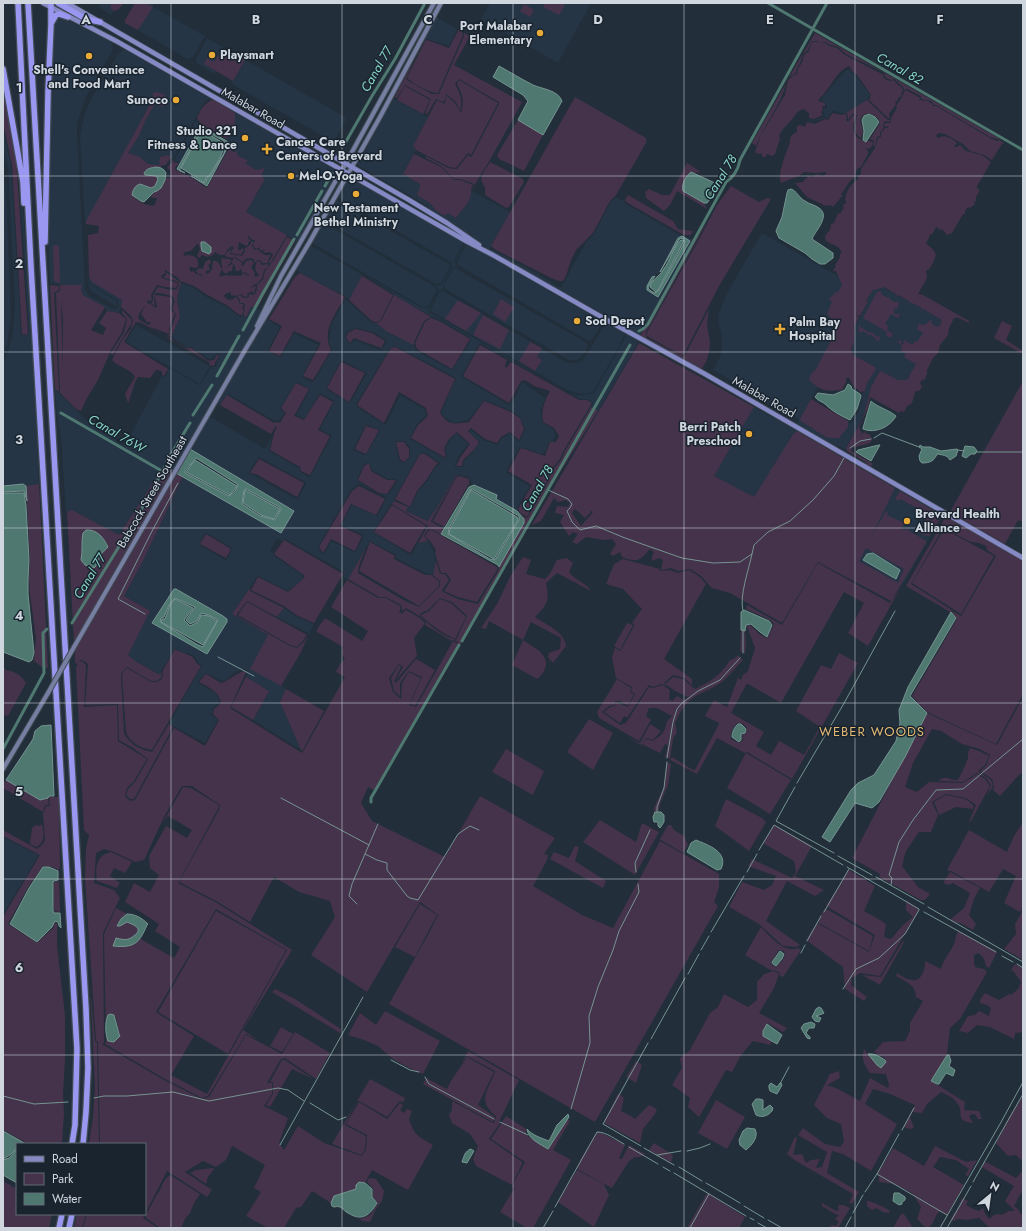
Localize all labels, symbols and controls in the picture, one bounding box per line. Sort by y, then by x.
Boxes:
text: A [80,10,91,29]
text: B [252,10,261,29]
text: C [423,10,433,29]
text: D [593,10,603,29]
text: E [766,10,774,29]
text: F [936,10,944,29]
place label: Port Malabar Elementary [460,17,533,49]
marker: Port Malabar Elementary [535,28,545,38]
water label: Canal 77 [356,42,398,96]
place label: Playsmart [220,46,274,64]
water label: Canal 82 [873,48,927,90]
marker: Playsmart [207,50,217,60]
marker: Shell's Convenience and Food Mart [84,51,94,61]
place label: Shell's Convenience and Food Mart [33,61,145,93]
text: 1 [16,78,22,97]
street label: Malabar Road [218,83,288,133]
place label: Sunoco [127,91,168,109]
marker: Sunoco [171,95,181,105]
place label: Studio 321 Fitness & Dance [147,122,237,154]
marker: Studio 321 Fitness & Dance [240,133,250,143]
place label: Cancer Care Centers of Brevard [276,133,382,165]
marker: Cancer Care Centers of Brevard [261,143,273,155]
water label: Canal 78 [699,151,742,203]
place label: Mel-O-Yoga [299,167,363,185]
marker: Mel-O-Yoga [286,171,296,181]
marker: New Testament Bethel Ministry [351,189,361,199]
place label: New Testament Bethel Ministry [314,199,399,231]
text: 2 [15,254,23,273]
place label: Sod Depot [585,312,645,330]
place label: Palm Bay Hospital [789,313,841,345]
marker: Sod Depot [572,316,582,326]
marker: Palm Bay Hospital [774,323,786,335]
street label: Malabar Road [729,372,799,422]
water label: Canal 76W [85,409,150,458]
place label: Berri Patch Preschool [679,418,741,450]
marker: Berri Patch Preschool [744,429,754,439]
text: 3 [15,430,23,449]
street label: Babcock Street Southeast [113,433,192,551]
water label: Canal 78 [517,462,558,515]
place label: Brevard Health Alliance [914,505,1000,537]
marker: Brevard Health Alliance [902,516,912,526]
water label: Canal 77 [68,549,111,602]
text: 4 [14,606,24,625]
district label: WEBER WOODS [819,722,925,741]
text: 5 [15,782,23,801]
text: 6 [15,958,24,977]
legend [16,1143,146,1215]
text: Road [52,1150,78,1168]
text: Park [52,1170,74,1188]
north arrow [970,1175,1010,1215]
text: N [987,1177,1003,1195]
text: Water [52,1190,83,1208]

